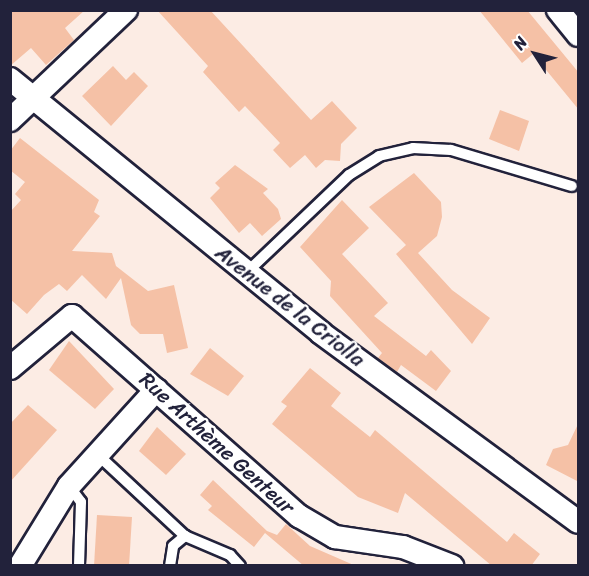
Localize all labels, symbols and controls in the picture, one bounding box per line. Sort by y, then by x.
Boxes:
north arrow [505,24,565,84]
text: N [505,30,535,56]
street label: Avenue de la Criolla [210,240,370,372]
street label: Rue Arthème Genteur [134,366,300,520]

